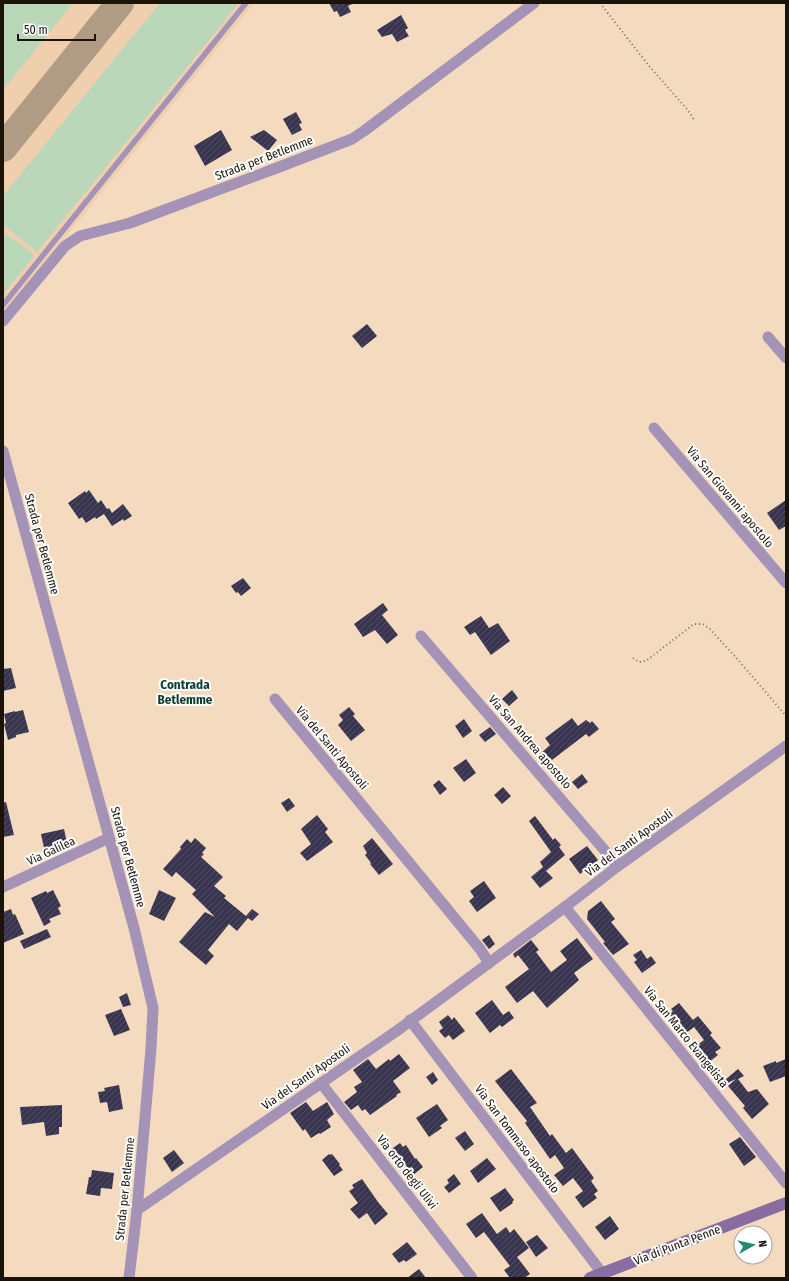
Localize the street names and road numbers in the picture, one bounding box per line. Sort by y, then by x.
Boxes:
street label: Strada per Betlemme [213,133,315,183]
street label: Via San Giovanni apostolo [684,444,776,550]
street label: Strada per Betlemme [22,492,62,596]
street label: Via San Andrea apostolo [486,692,574,792]
street label: Via del Santi Apostoli [293,703,371,793]
street label: Strada per Betlemme [108,805,148,909]
street label: Via del Santi Apostoli [583,807,675,879]
street label: Via Galilea [25,834,77,868]
street label: Via San Marco Evangelista [641,984,731,1091]
street label: Via del Santi Apostoli [259,1041,353,1113]
street label: Via San Tommaso apostolo [472,1082,562,1196]
street label: Via orto degli Ulivi [374,1132,440,1212]
street label: Strada per Betlemme [113,1137,137,1241]
street label: Via di Punta Penne [632,1222,722,1268]

